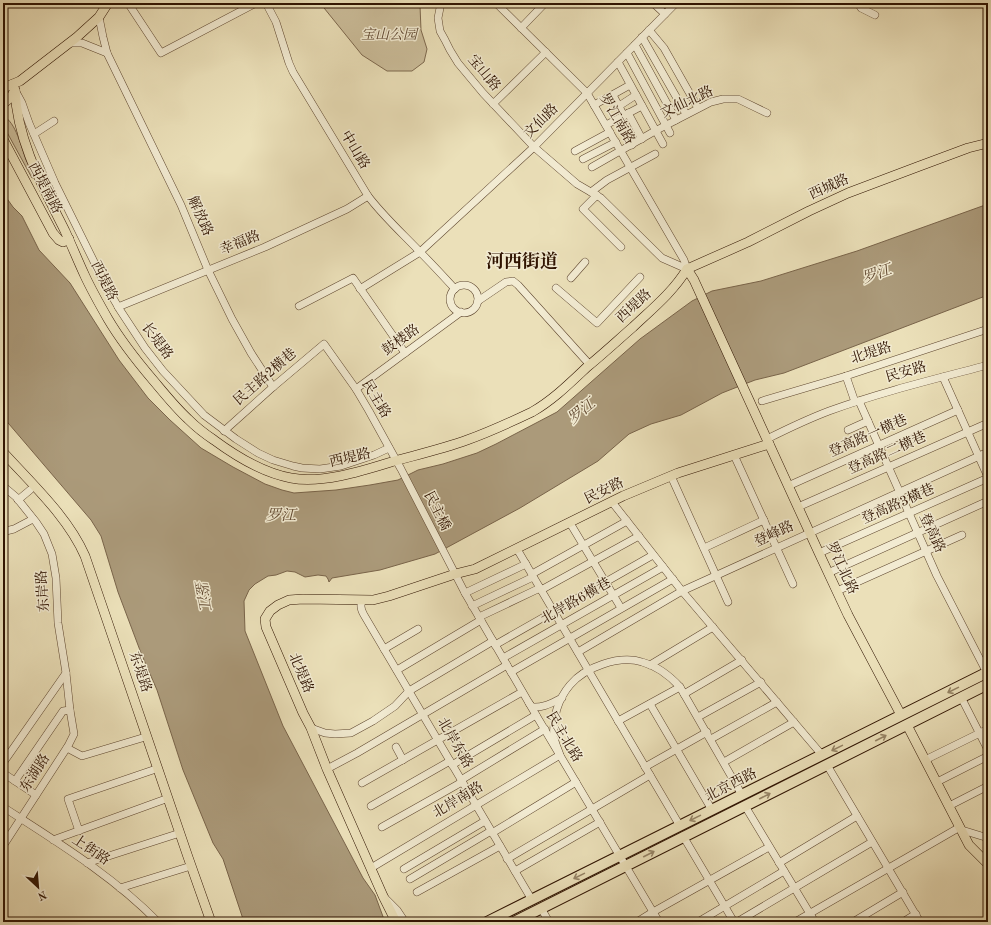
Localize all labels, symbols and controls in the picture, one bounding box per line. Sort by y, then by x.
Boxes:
park label: 宝山公园 [361,27,419,42]
street label: 宝山路 [465,52,504,94]
street label: 文仙北路 [658,83,715,120]
street label: 罗江南路 [597,91,638,147]
street label: 文仙路 [520,100,561,141]
street label: 中山路 [338,128,373,172]
street label: 西堤南路 [26,160,65,216]
street label: 西城路 [807,171,851,202]
street label: 解放路 [185,194,216,238]
street label: 幸福路 [218,228,262,257]
district label: 河西街道 [486,251,558,271]
street label: 西堤路 [88,259,121,303]
water label: 罗江 [860,260,896,287]
street label: 西堤路 [613,286,654,325]
street label: 长堤路 [139,319,176,362]
street label: 鼓楼路 [379,321,422,358]
street label: 北堤路 [849,339,893,366]
street label: 民主路2横巷 [230,345,299,408]
street label: 民安路 [884,359,928,385]
street label: 民主路 [359,377,394,421]
water label: 罗江 [564,394,600,427]
street label: 登高路一横巷 [826,412,909,459]
street label: 登高路二横巷 [845,429,928,476]
street label: 西堤路 [328,445,372,470]
street label: 民安路 [582,475,626,506]
street label: 登高路3橫巷 [859,481,937,526]
street label: 民主橋 [421,489,454,533]
water label: 罗江 [266,507,298,524]
street label: 登高路 [917,511,948,555]
street label: 登峰路 [752,518,796,549]
street label: 罗江北路 [824,539,861,596]
street label: 东岸路 [34,570,51,613]
street label: 北岸路6橫巷 [538,575,613,627]
water label: 鉴江 [191,579,213,613]
street label: 东堤路 [127,650,154,694]
street label: 北堤路 [286,651,317,695]
one-way arrow [947,687,959,694]
street label: 民主北路 [544,709,585,765]
street label: 北岸东路 [435,715,476,771]
one-way arrow [875,733,887,741]
one-way arrow [831,744,843,752]
street label: 东湖路 [17,751,52,794]
street label: 北京西路 [702,765,759,804]
street label: 北岸南路 [430,779,486,820]
one-way arrow [759,792,771,799]
one-way arrow [690,815,702,822]
street label: 上街路 [70,832,113,868]
one-way arrow [642,850,654,857]
north arrow [18,867,58,907]
one-way arrow [573,873,585,880]
text: N [35,888,48,902]

